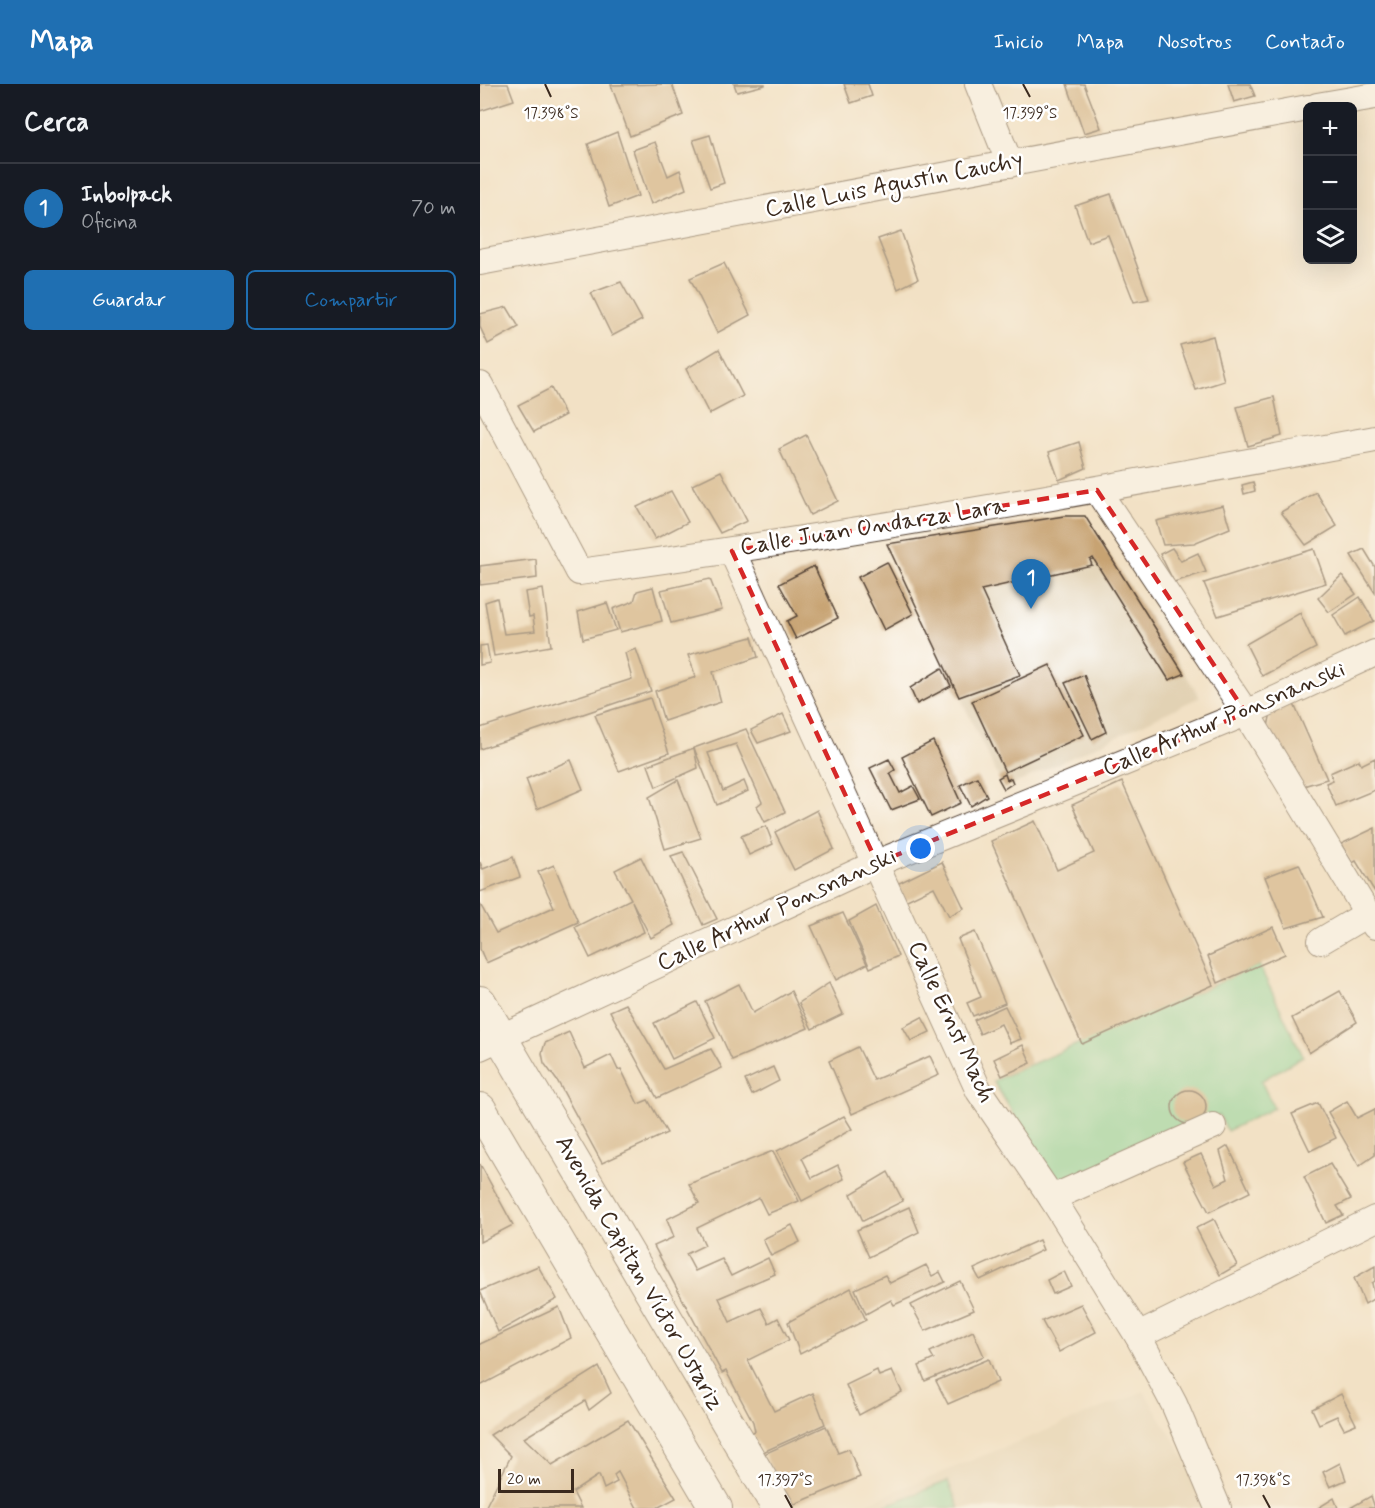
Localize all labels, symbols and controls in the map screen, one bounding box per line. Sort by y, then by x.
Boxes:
text: Mapa [30,24,94,61]
text: Inicio [994,28,1044,56]
text: Mapa [1077,28,1124,56]
text: Nosotros [1157,28,1232,56]
text: Contacto [1265,28,1345,56]
map controls [1303,102,1357,264]
button: + [1303,102,1357,156]
text: 17.398°S [524,104,578,124]
text: 17.399°S [1003,104,1057,124]
text: Cerca [24,106,89,140]
street label: Calle Luis Agustín Cauchy [762,145,1026,227]
button: − [1303,156,1357,210]
text: Inbolpack [81,181,172,209]
text: 1 [39,195,48,222]
text: 70 m [411,195,456,222]
text: Oficina [81,209,137,236]
button: layers [1303,210,1357,264]
button: Guardar [24,270,234,330]
button: Compartir [246,270,456,330]
street label: Calle Juan Ondarza Lara [738,491,1009,563]
pin: 1 [1012,560,1050,609]
street label: Calle Arthur Ponsnanski [1098,654,1350,784]
your location [906,834,935,863]
street label: Calle Arthur Ponsnanski [652,841,902,979]
street label: Calle Ernst Mach [900,936,1002,1108]
street label: Avenida Capitan Víctor Ustariz [547,1130,731,1416]
scale bar [498,1466,574,1494]
text: 20 m [507,1469,541,1490]
text: 17.397°S [757,1471,813,1491]
text: 17.398°S [1236,1471,1290,1491]

